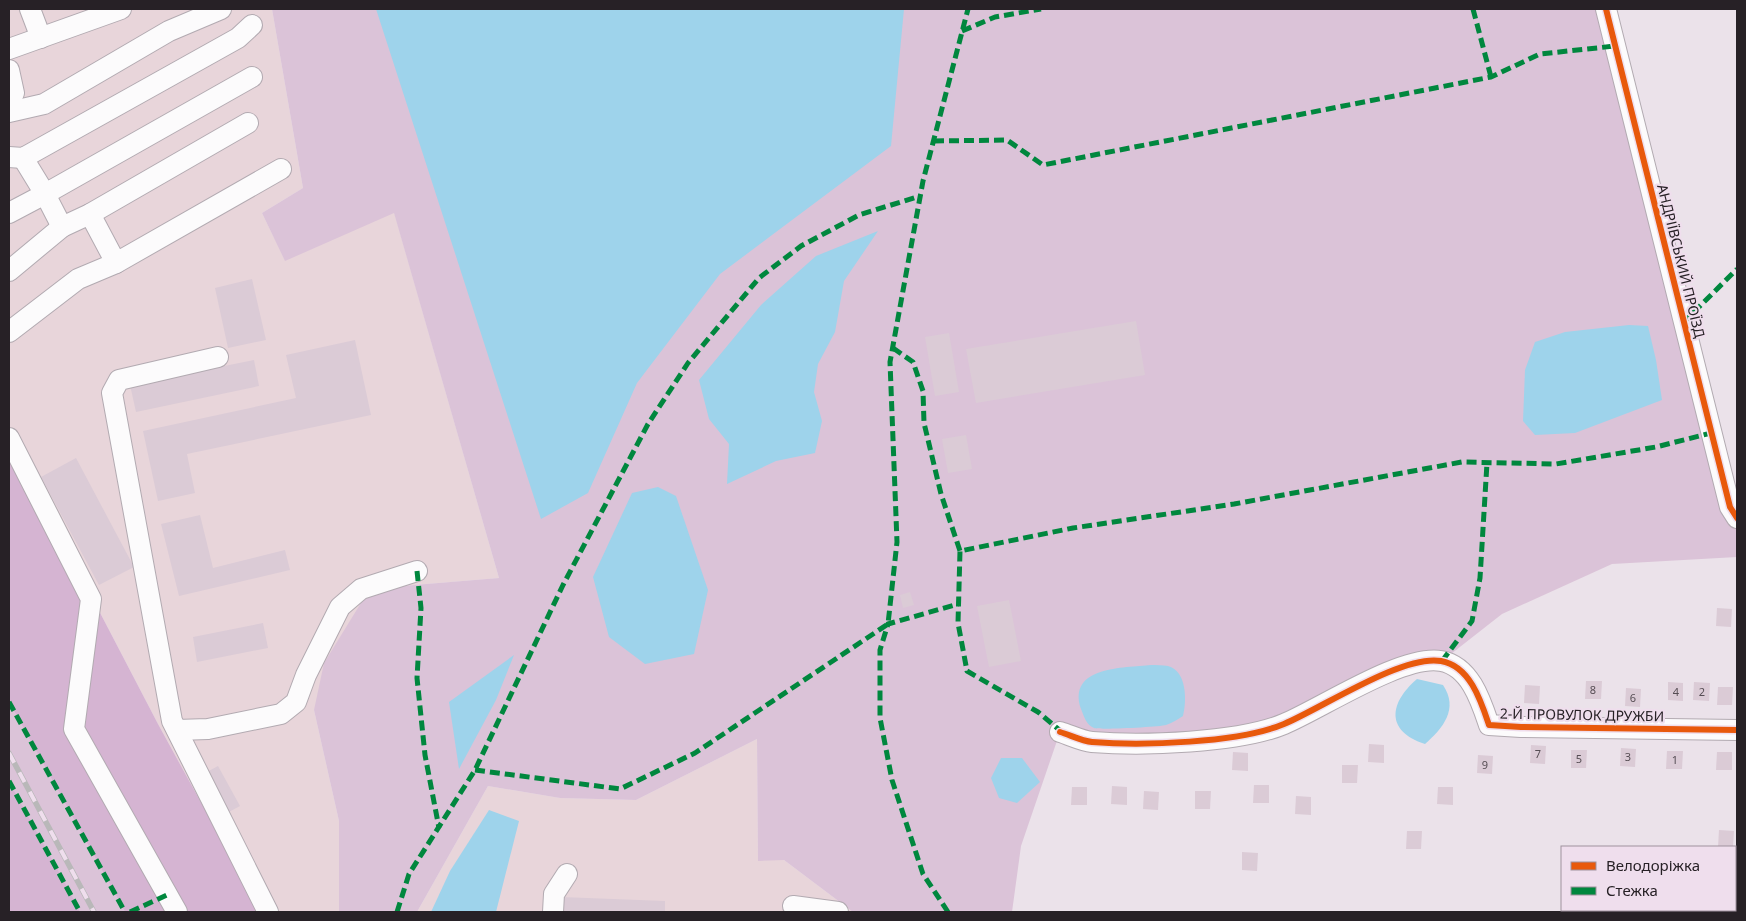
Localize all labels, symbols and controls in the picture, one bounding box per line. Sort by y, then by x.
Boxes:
street label: АНДРІЇВСЬКИЙ ПРОЇЗД [1653,182,1710,340]
house number: 8 [1590,682,1596,697]
house number: 4 [1673,684,1680,699]
house number: 2 [1699,684,1705,699]
house number: 6 [1630,690,1636,705]
street label: 2-Й ПРОВУЛОК ДРУЖБИ [1500,704,1664,725]
house number: 7 [1535,746,1541,761]
house number: 3 [1625,749,1631,764]
house number: 5 [1576,751,1582,766]
house number: 1 [1672,752,1678,767]
house number: 9 [1482,757,1488,772]
legend [1561,846,1736,911]
text: Велодоріжка [1606,855,1700,875]
text: Стежка [1606,880,1658,900]

